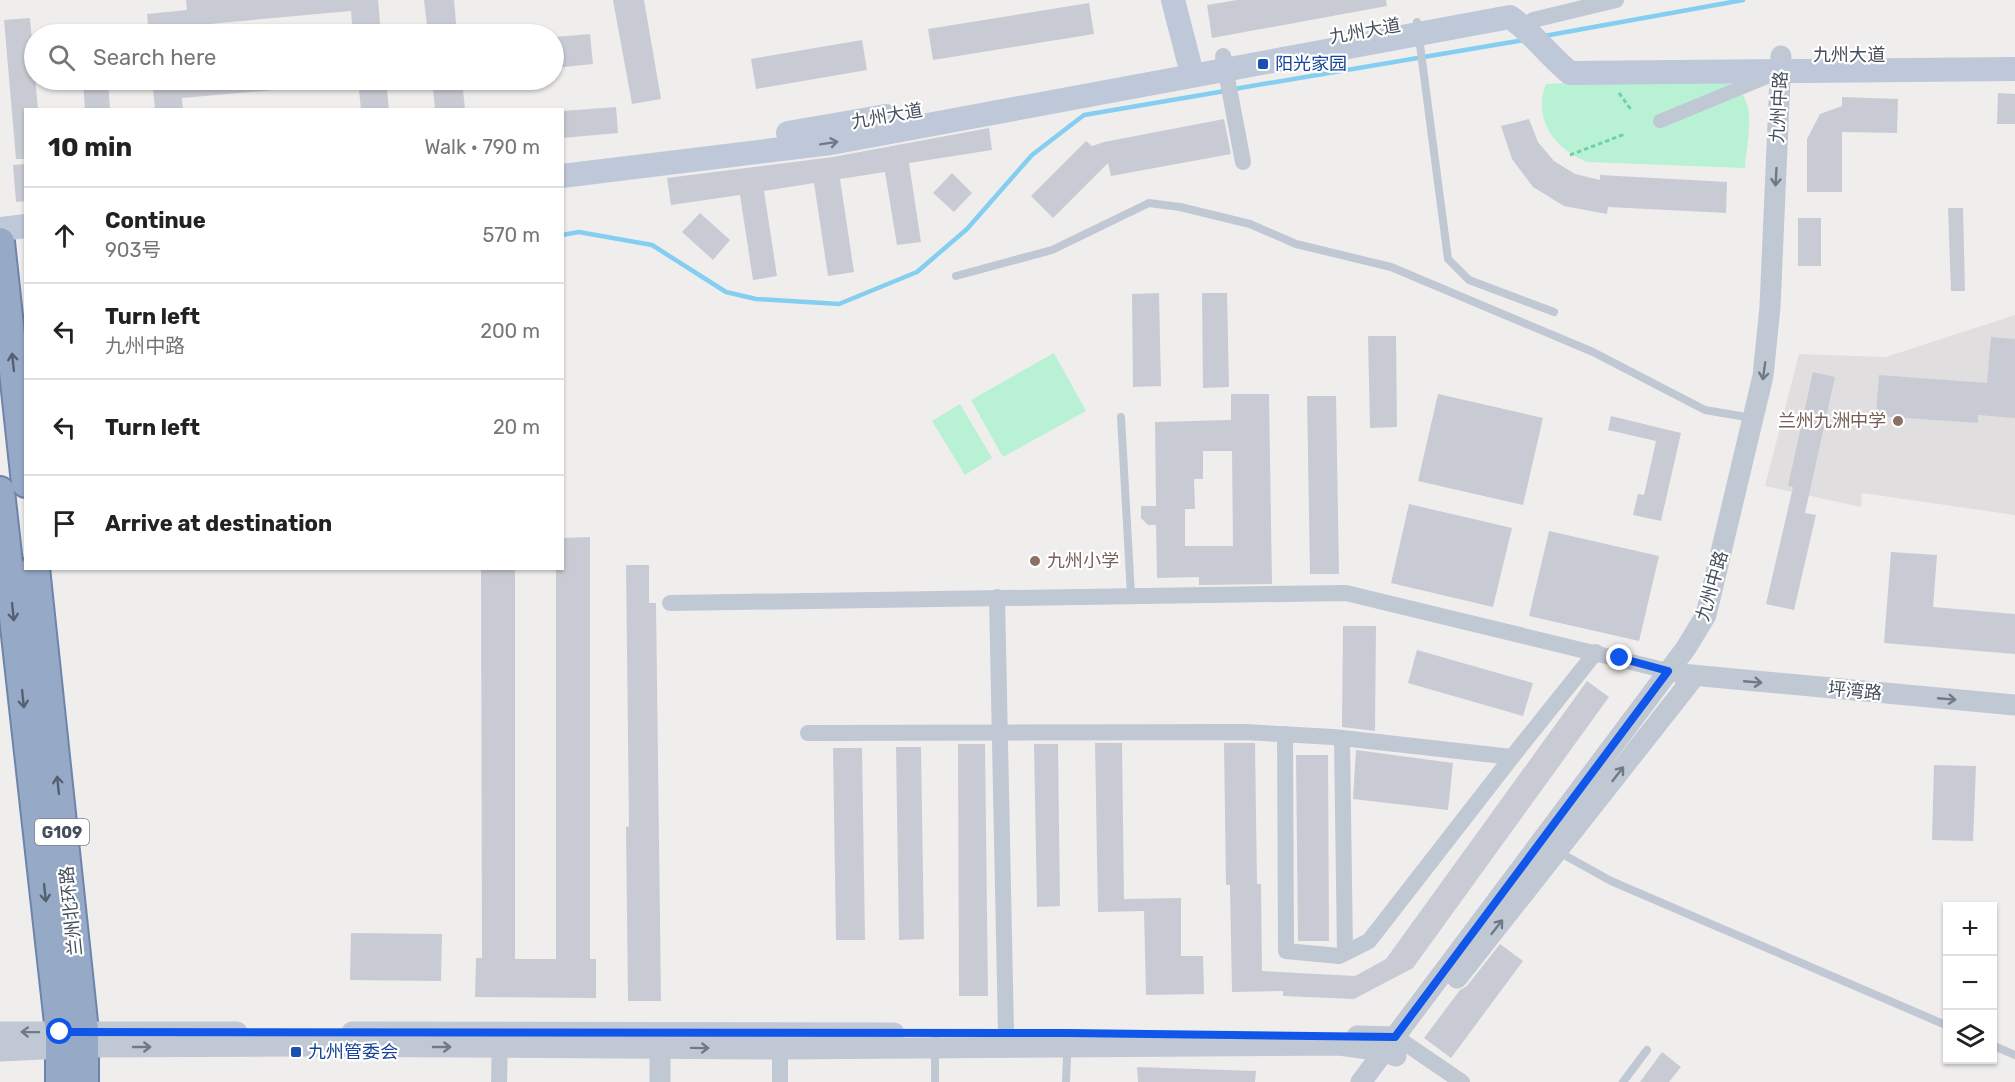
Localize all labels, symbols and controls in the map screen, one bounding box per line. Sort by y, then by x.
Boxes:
street label: 九州大道 [1328,14,1402,48]
search box [24,24,564,90]
icon: search [45,41,78,74]
text: Search here [93,44,216,71]
street label: 九州大道 [1813,44,1885,66]
place label: 阳光家园 [1275,53,1347,75]
marker: 阳光家园 [1256,57,1270,71]
street label: 九州中路 [1766,70,1792,144]
street label: 九州大道 [850,99,924,133]
text: 10 min [48,132,132,163]
text: Walk · 790 m [424,135,540,159]
one-way arrow [819,137,838,148]
one-way arrow [1770,166,1781,186]
text: Continue [105,207,206,234]
icon: ahead [48,219,81,252]
text: 570 m [482,223,540,247]
text: 903号 [105,238,162,262]
text: Turn left [105,303,200,330]
icon: left [48,315,81,348]
text: 200 m [480,319,540,343]
text: 九州中路 [105,334,185,358]
one-way arrow [7,353,18,372]
one-way arrow [1758,361,1769,381]
place label: 兰州九洲中学 [1778,410,1886,432]
icon: left [48,411,81,444]
text: Turn left [105,414,200,441]
marker: 兰州九洲中学 [1891,414,1905,428]
text: 20 m [493,415,540,439]
icon: arrive [48,507,81,540]
text: Arrive at destination [105,510,332,537]
street label: 九州中路 [1692,548,1732,624]
place label: 九州小学 [1047,550,1119,572]
marker: 九州小学 [1028,554,1042,568]
one-way arrow [8,601,19,621]
route end [1606,644,1632,670]
one-way arrow [1742,677,1762,688]
street label: 坪湾路 [1827,678,1883,704]
one-way arrow [18,689,29,709]
one-way arrow [1936,694,1956,705]
one-way arrow [1611,767,1624,783]
one-way arrow [52,776,63,796]
road number: G109 [35,819,89,845]
street label: 兰州北环路 [55,865,87,957]
one-way arrow [40,883,51,903]
map controls [1943,902,1997,1064]
button: + [1943,902,1997,956]
one-way arrow [1490,920,1503,936]
button: − [1943,956,1997,1010]
button: layers [1943,1010,1997,1064]
route start [46,1018,72,1044]
one-way arrow [21,1026,41,1038]
one-way arrow [132,1041,152,1053]
place label: 九州管委会 [308,1041,398,1063]
one-way arrow [432,1041,452,1053]
one-way arrow [690,1042,710,1054]
marker: 九州管委会 [289,1045,303,1059]

